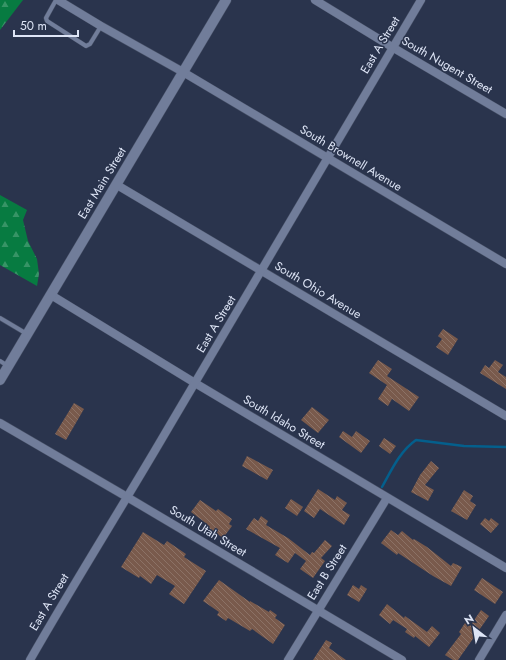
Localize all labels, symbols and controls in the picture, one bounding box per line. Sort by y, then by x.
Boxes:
scale bar [14,12,78,38]
street label: East A Street [356,13,404,77]
text: 50 m [20,17,47,35]
street label: South Nugent Street [398,32,496,98]
street label: South Brownell Avenue [296,120,406,196]
street label: East Main Street [73,144,131,222]
street label: South Ohio Avenue [271,257,365,323]
street label: East A Street [192,292,240,356]
street label: South Idaho Street [240,390,329,454]
street label: South Utah Street [166,501,250,561]
street label: East B Street [303,541,351,603]
street label: East A Street [25,570,73,634]
north arrow [454,608,494,648]
text: N [461,610,477,629]

